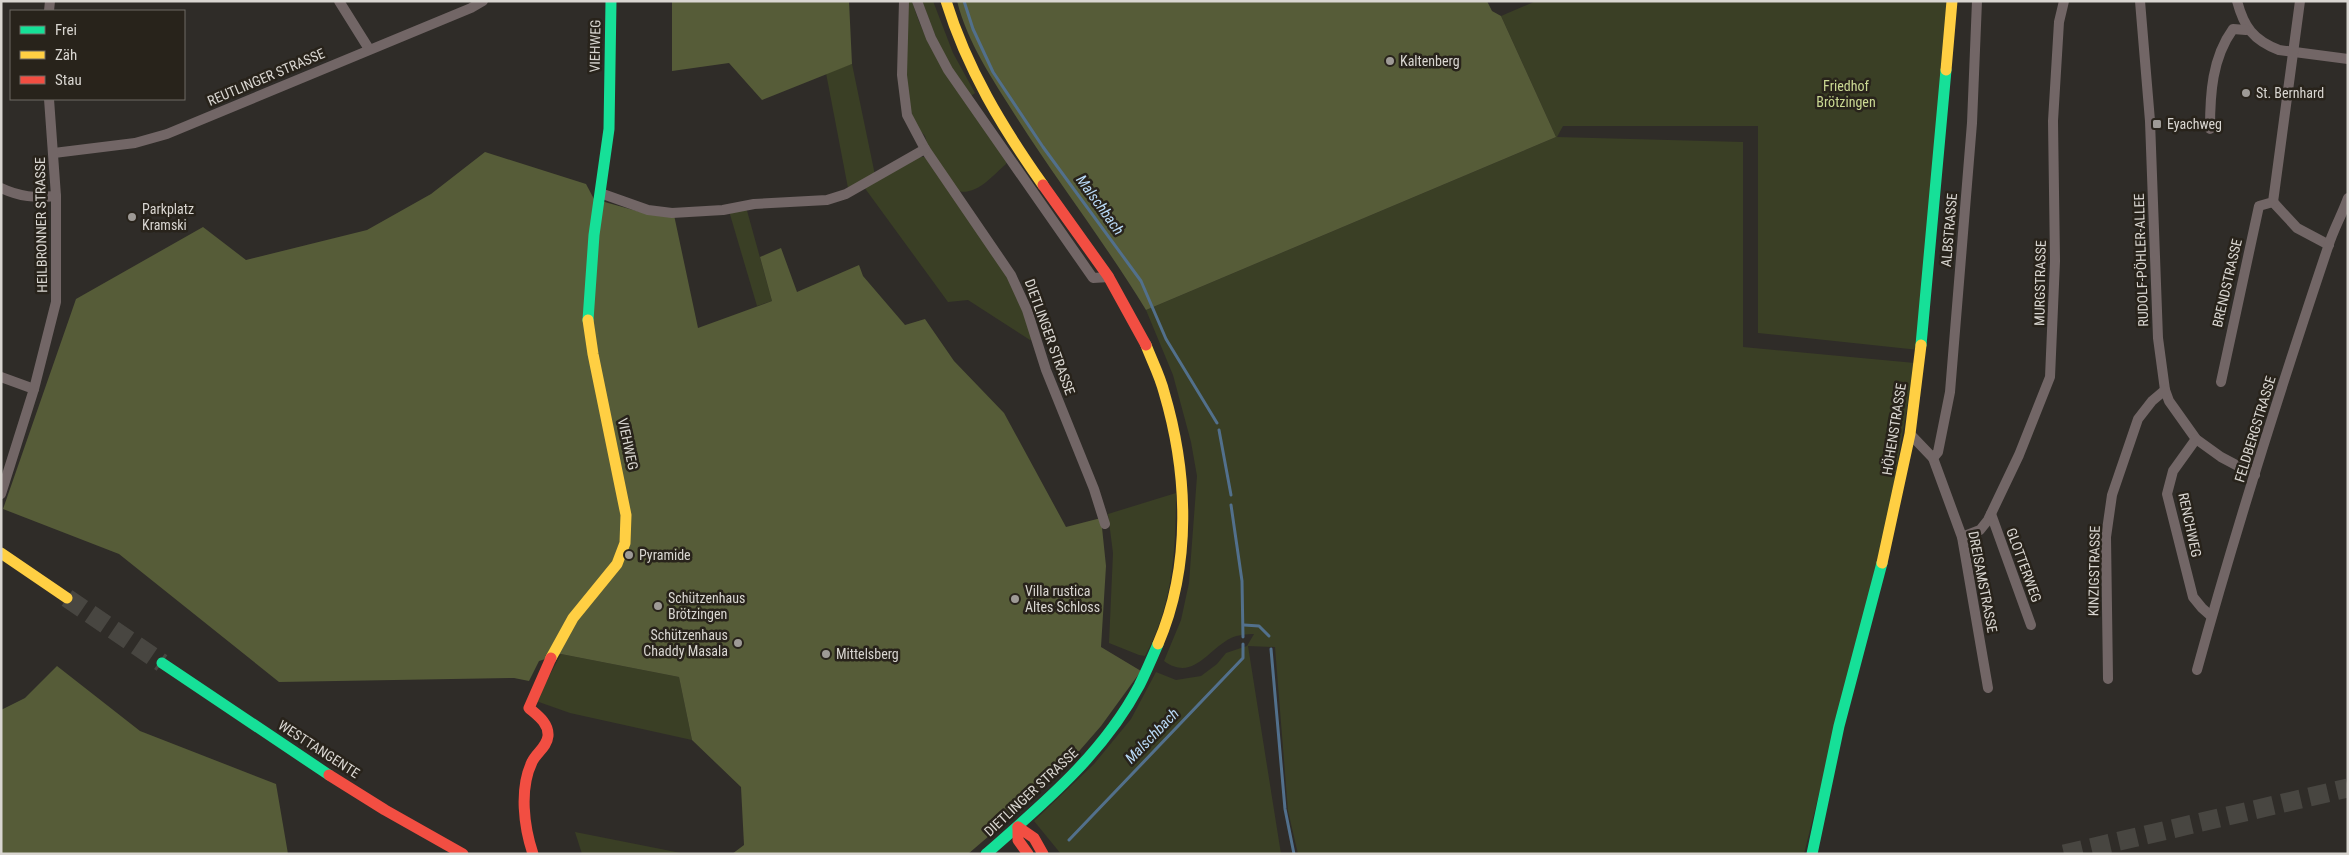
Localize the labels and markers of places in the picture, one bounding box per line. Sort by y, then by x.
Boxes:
place label: Kaltenberg [1400,53,1460,69]
marker: Kaltenberg [1384,55,1396,67]
place label: St. Bernhard [2256,85,2324,101]
marker: St. Bernhard [2240,87,2252,99]
place label: Eyachweg [2167,116,2222,132]
marker: Eyachweg [2151,118,2163,130]
place label: Parkplatz Kramski [142,201,194,233]
marker: Parkplatz Kramski [126,211,138,223]
place label: Pyramide [639,547,691,563]
marker: Pyramide [623,549,635,561]
place label: Villa rustica Altes Schloss [1025,583,1100,615]
place label: Schützenhaus Brötzingen [668,590,745,622]
marker: Villa rustica Altes Schloss [1009,593,1021,605]
marker: Schützenhaus Brötzingen [652,600,664,612]
place label: Schützenhaus Chaddy Masala [643,627,728,659]
marker: Schützenhaus Chaddy Masala [732,637,744,649]
place label: Mittelsberg [836,646,899,662]
marker: Mittelsberg [820,648,832,660]

